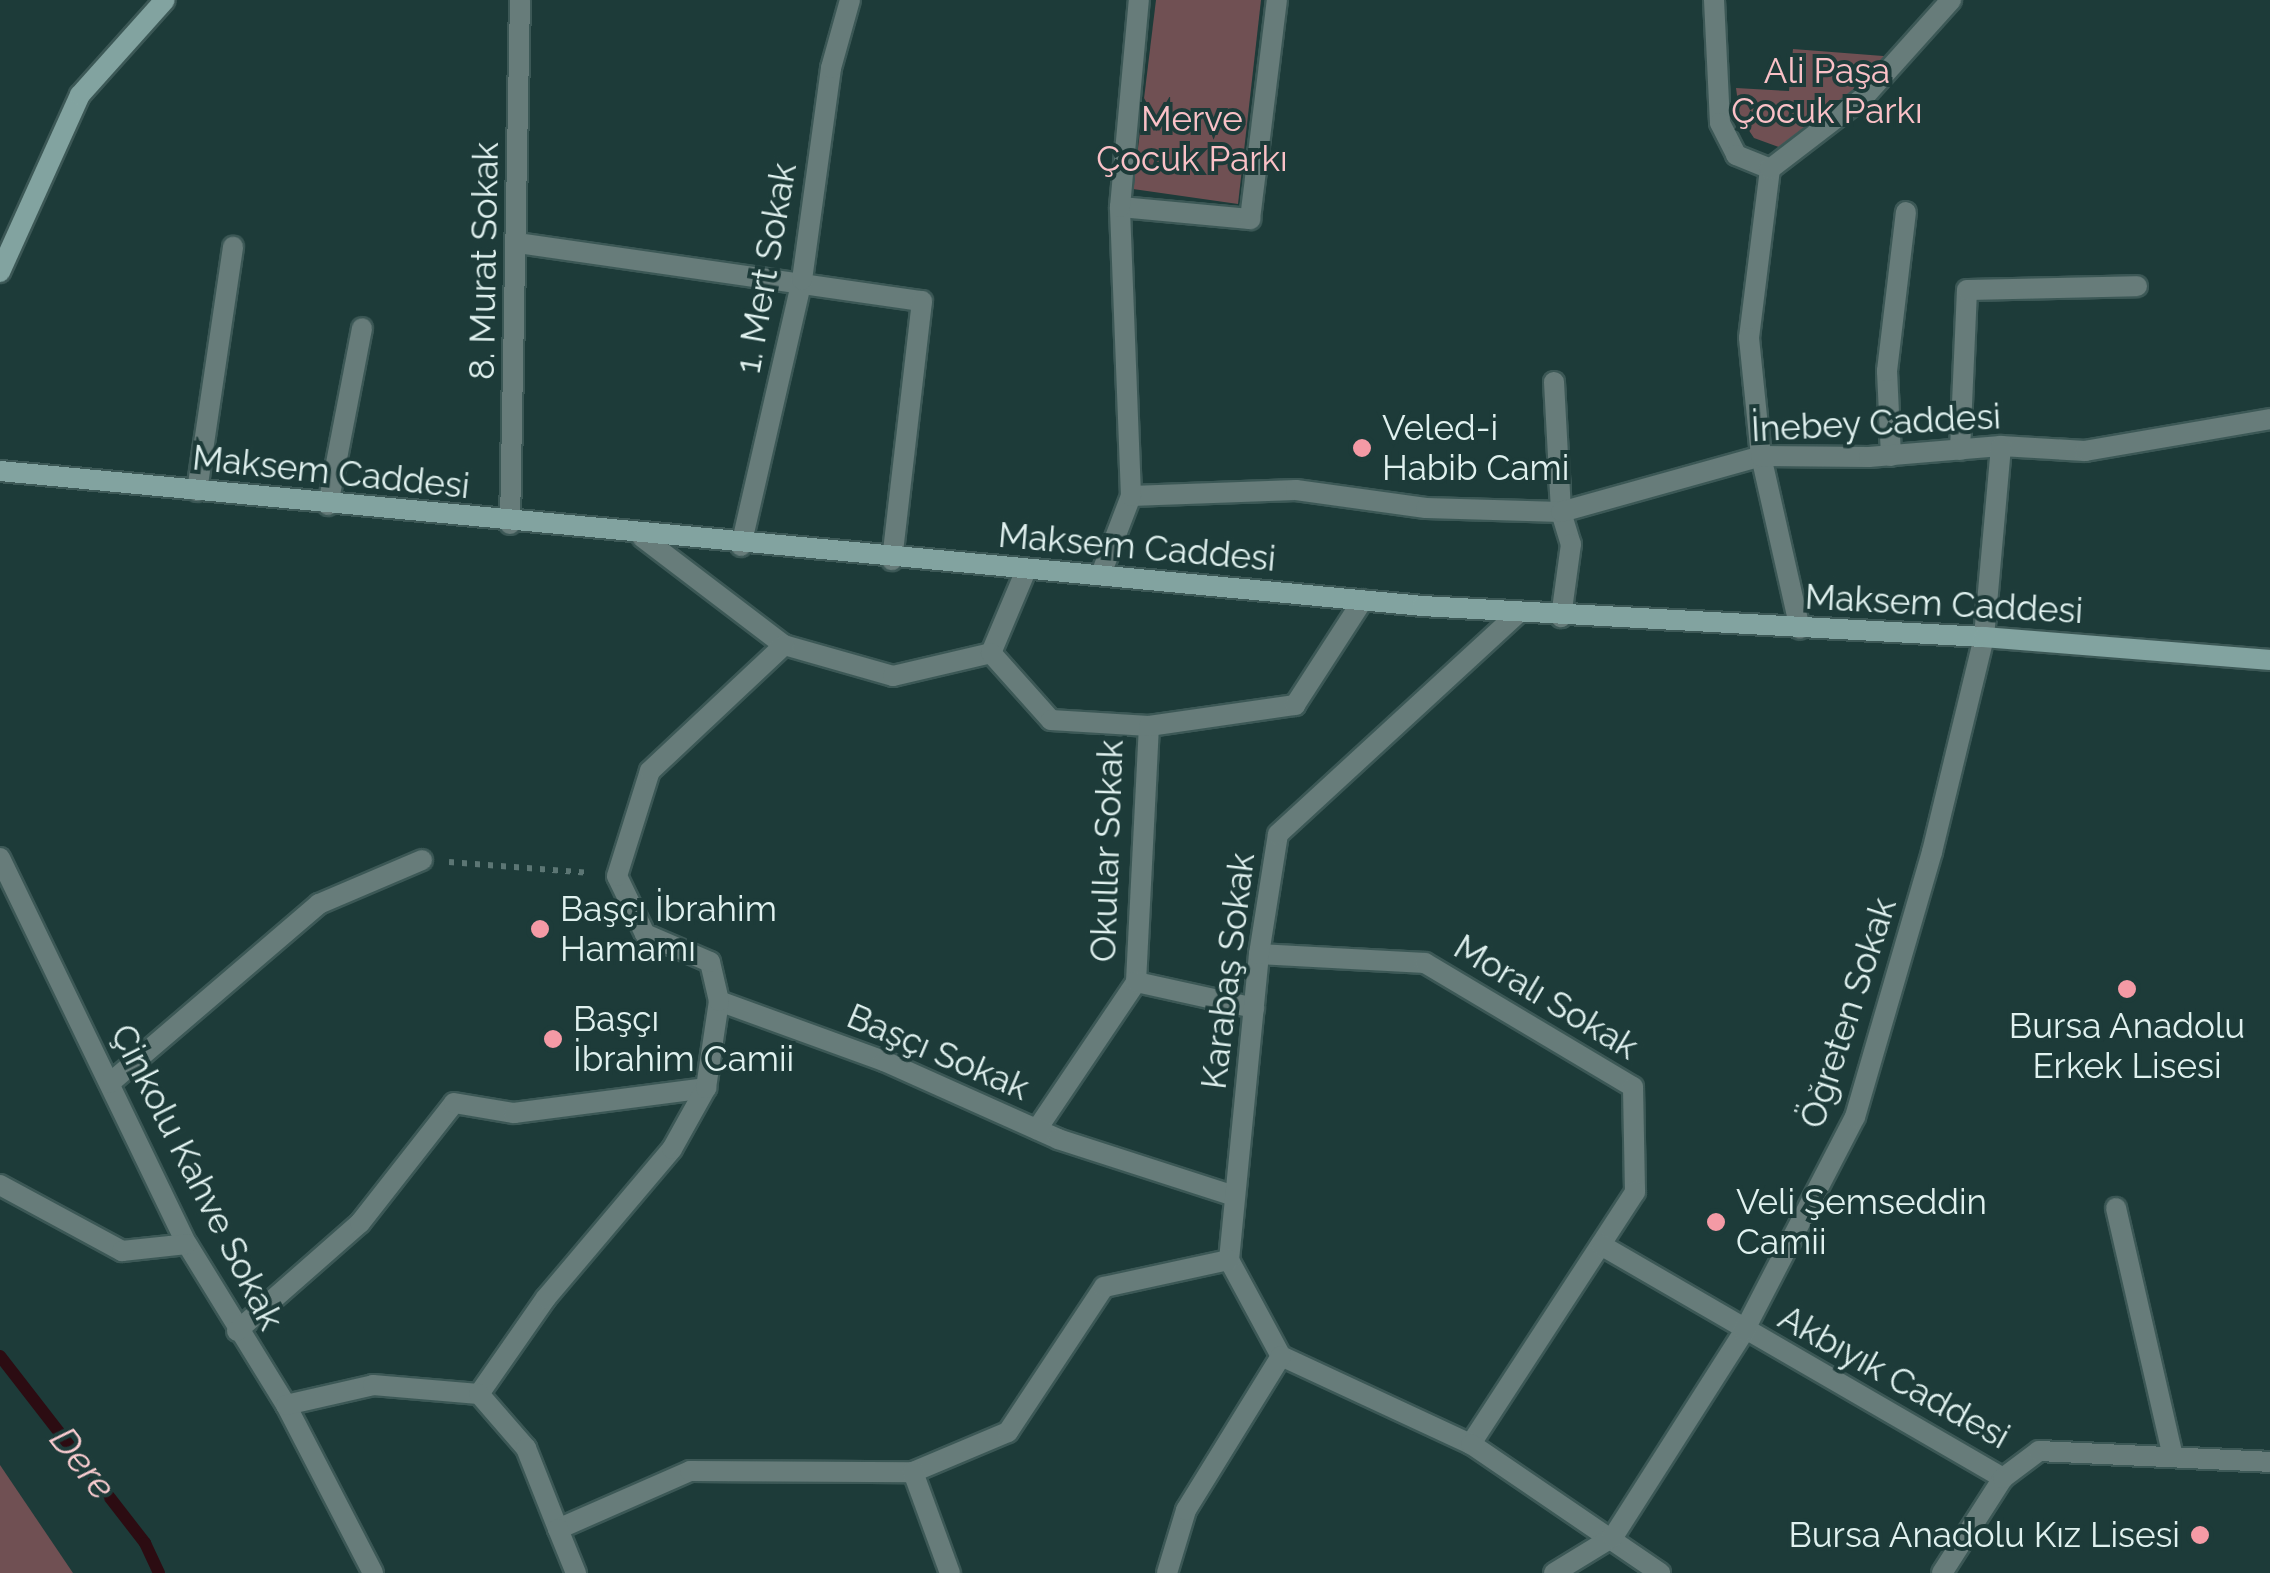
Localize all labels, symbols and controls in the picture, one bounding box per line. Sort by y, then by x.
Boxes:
park label: Ali Paşa Çocuk Parkı [1731,50,1923,132]
park label: Merve Çocuk Parkı [1096,98,1288,180]
street label: 8. Murat Sokak [461,142,507,380]
street label: 1. Mert Sokak [727,160,805,376]
street label: İnebey Caddesi [1750,395,2002,451]
place label: Veled-i Habib Cami [1382,407,1569,489]
street label: Maksem Caddesi [190,437,472,507]
marker: Veled-i Habib Cami [1351,437,1373,459]
street label: Maksem Caddesi [997,514,1277,580]
street label: Maksem Caddesi [1804,576,2084,632]
street label: Okullar Sokak [1082,739,1132,963]
street label: Karabaş Sokak [1193,851,1263,1091]
place label: Başçı İbrahim Hamamı [560,888,777,970]
street label: Öğreten Sokak [1791,893,1905,1133]
marker: Başçı İbrahim Hamamı [529,918,551,940]
street label: Moralı Sokak [1447,926,1645,1068]
marker: Bursa Anadolu Erkek Lisesi [2116,978,2138,1000]
street label: Başçı Sokak [841,995,1035,1109]
place label: Başçı İbrahim Camii [573,998,794,1080]
place label: Bursa Anadolu Erkek Lisesi [2008,1005,2246,1087]
street label: Çinkolu Kahve Sokak [102,1017,292,1337]
marker: Başçı İbrahim Camii [542,1028,564,1050]
place label: Veli Şemseddin Camii [1736,1181,1987,1263]
marker: Veli Şemseddin Camii [1705,1211,1727,1233]
street label: Akbıyık Caddesi [1771,1296,2017,1458]
water label: Dere [41,1418,125,1508]
place label: Bursa Anadolu Kız Lisesi [1787,1514,2180,1556]
marker: Bursa Anadolu Kız Lisesi [2189,1524,2211,1546]

